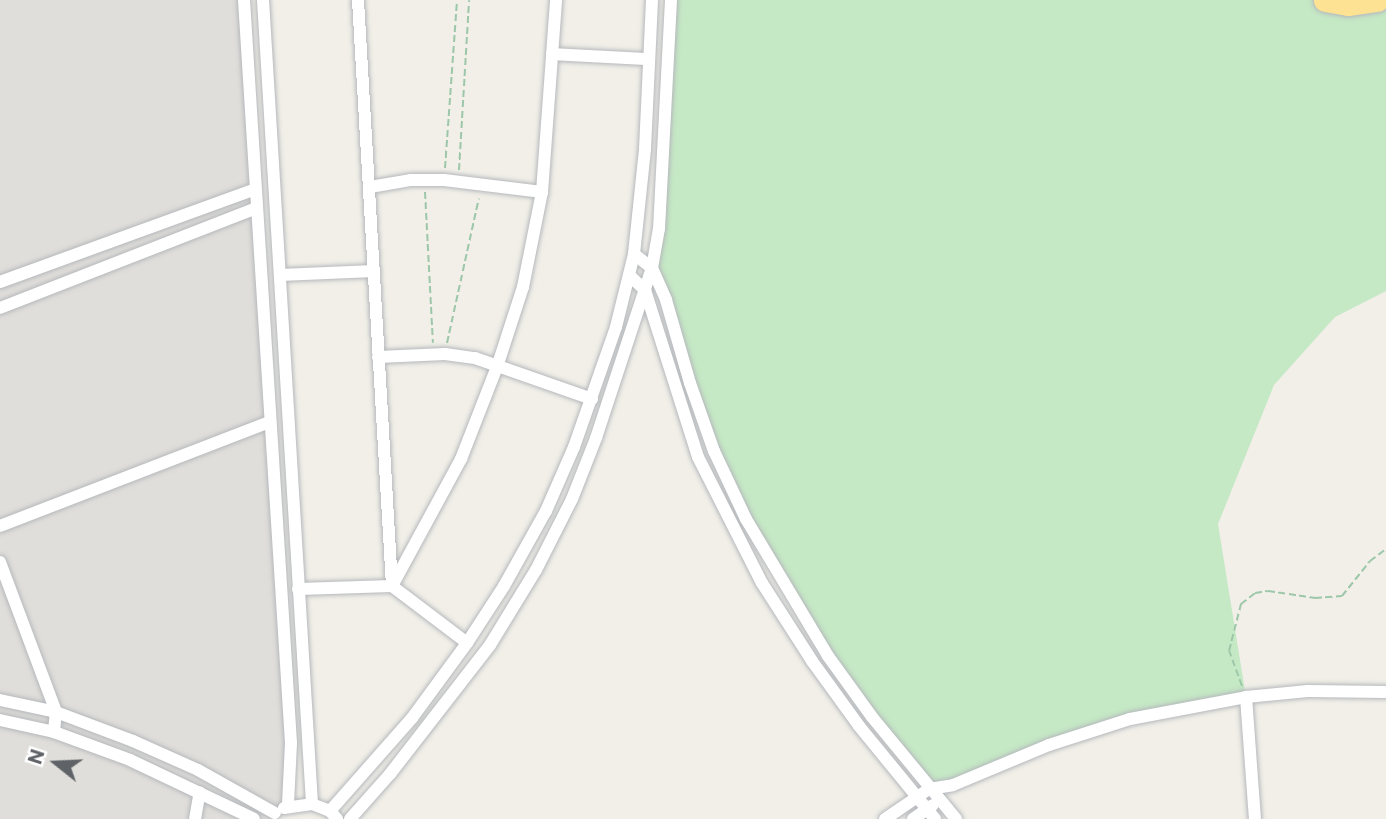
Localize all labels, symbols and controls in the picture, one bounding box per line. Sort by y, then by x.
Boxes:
north arrow [21,728,91,798]
text: N [22,746,49,767]

